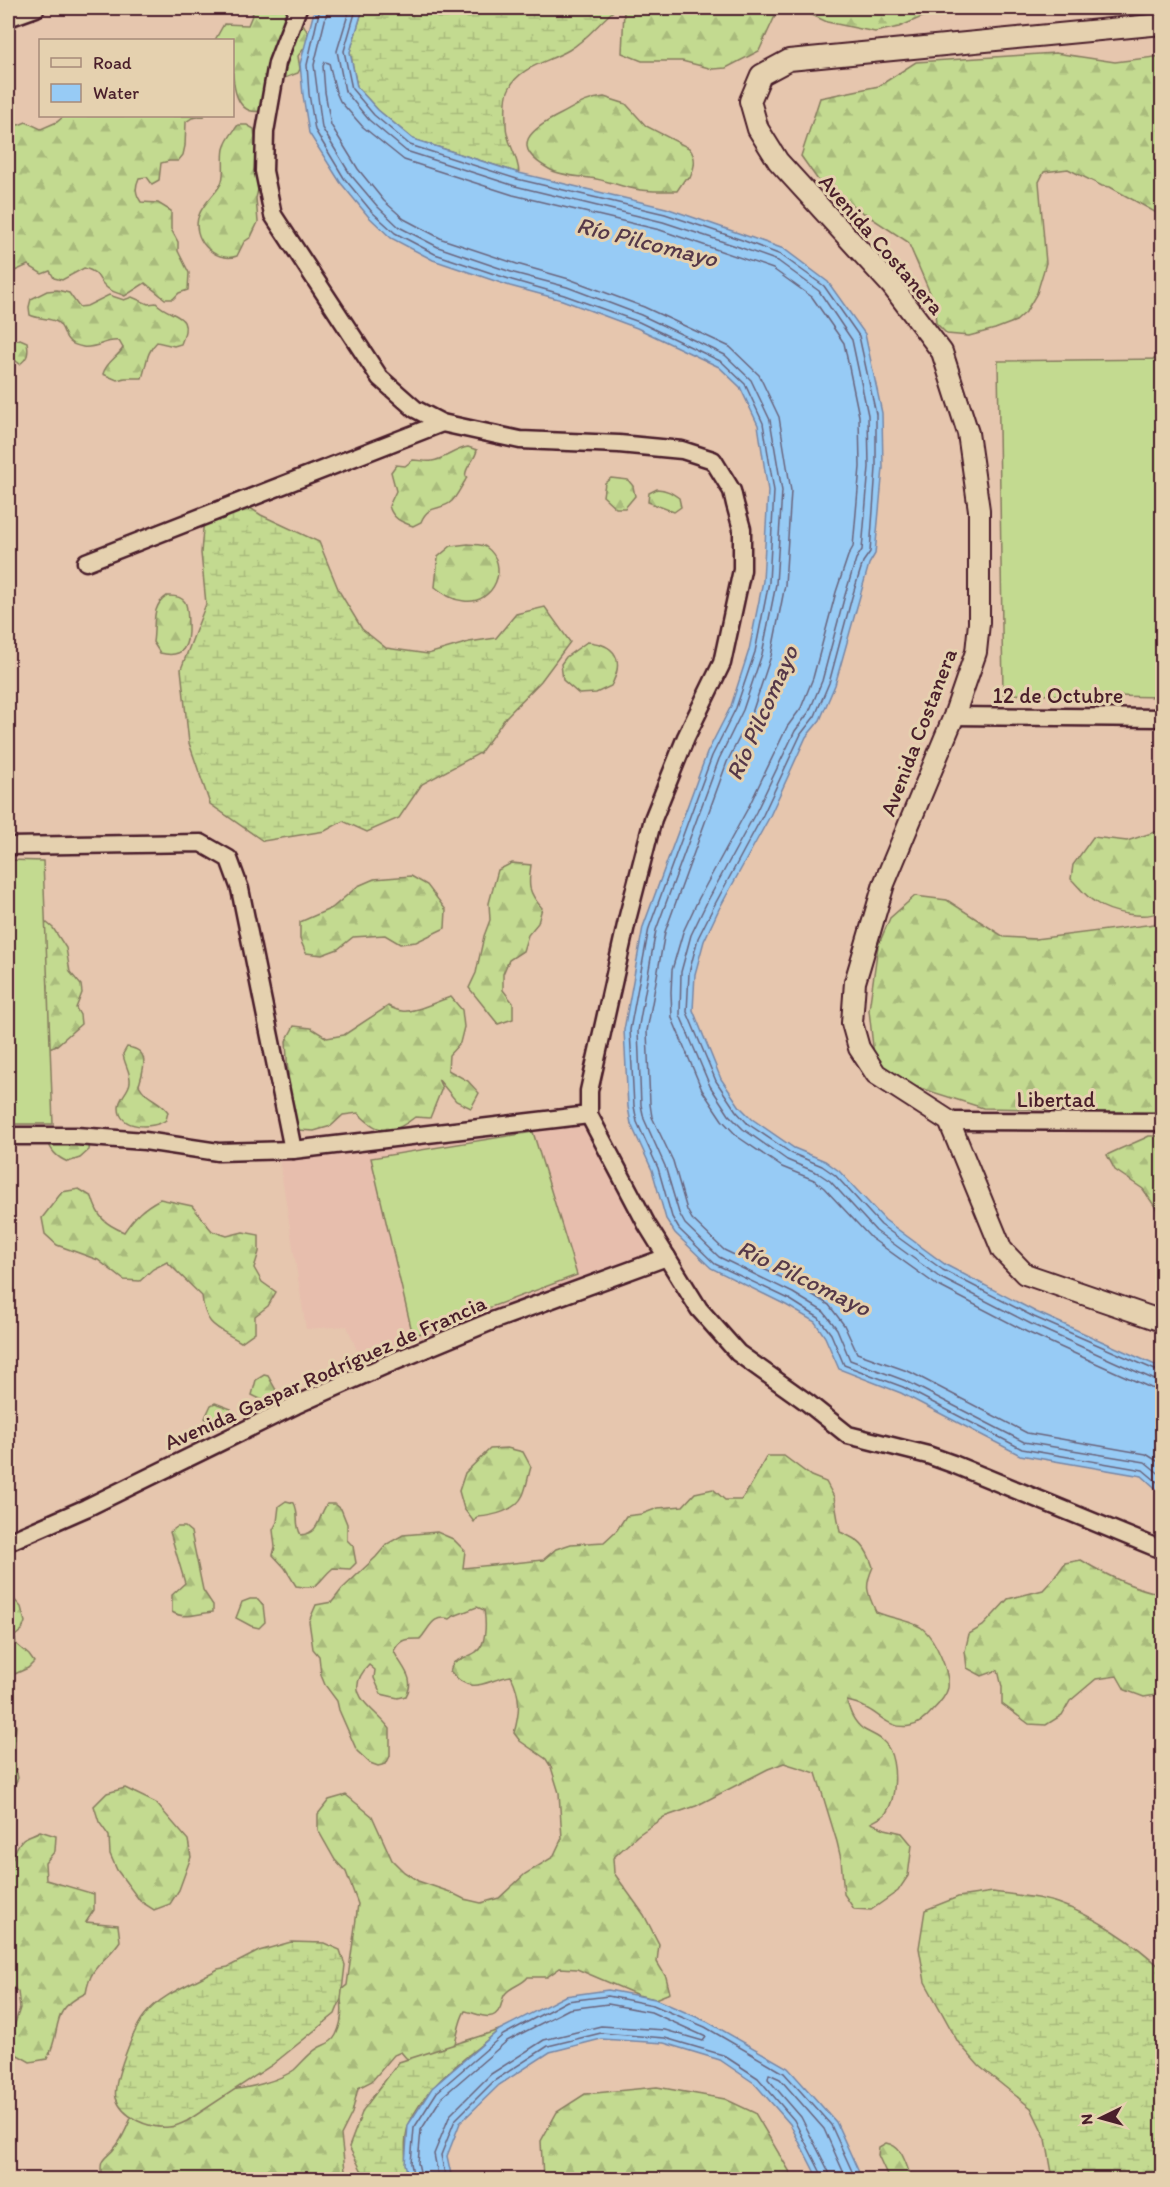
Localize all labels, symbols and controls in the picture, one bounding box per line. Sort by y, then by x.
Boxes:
legend [39,39,234,117]
text: Road [93,52,132,74]
text: Water [93,82,139,104]
street label: Avenida Costanera [813,168,950,321]
water label: Río Pilcomayo [574,210,721,273]
water label: Río Pilcomayo [719,640,804,784]
street label: Avenida Costanera [874,644,963,820]
street label: 12 de Octubre [993,682,1123,709]
street label: Libertad [1017,1086,1095,1113]
water label: Río Pilcomayo [733,1233,876,1323]
street label: Avenida Gaspar Rodríguez de Francia [160,1289,491,1456]
north arrow [1071,2088,1131,2148]
text: N [1077,2113,1096,2125]

